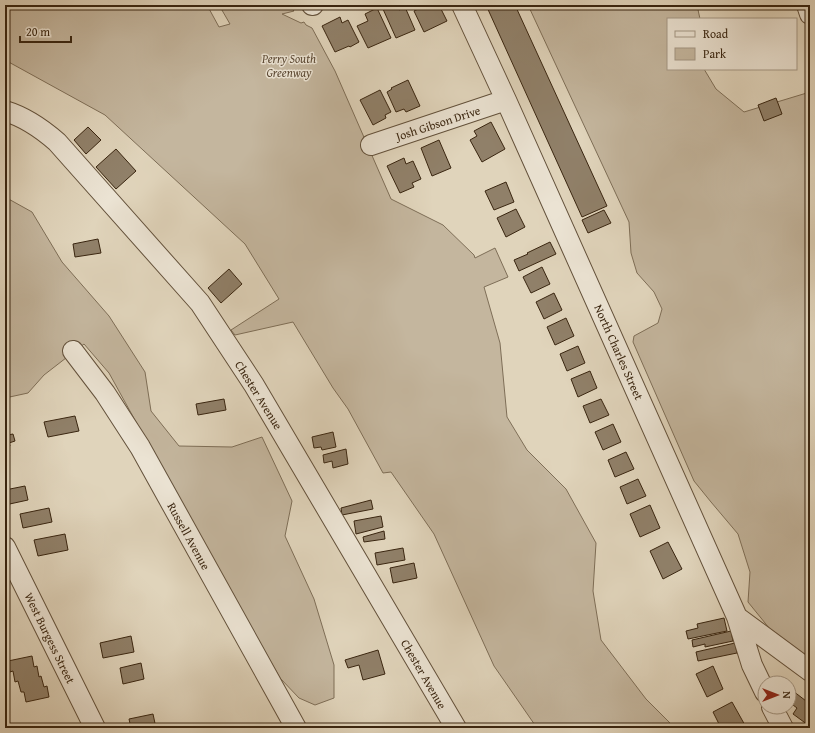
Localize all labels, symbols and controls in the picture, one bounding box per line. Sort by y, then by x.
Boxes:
scale bar [20,18,71,44]
legend [667,18,797,70]
text: 20 m [26,23,50,40]
text: Road [703,25,729,42]
text: Park [703,45,727,62]
park label: Perry South Greenway [261,50,316,81]
street label: Josh Gibson Drive [392,101,483,145]
street label: North Charles Street [590,301,648,403]
street label: Chester Avenue [231,357,287,433]
street label: Russell Avenue [163,499,215,573]
street label: West Burgess Street [21,590,80,687]
street label: Chester Avenue [397,636,451,712]
north arrow [757,675,797,715]
text: N [779,691,795,699]

